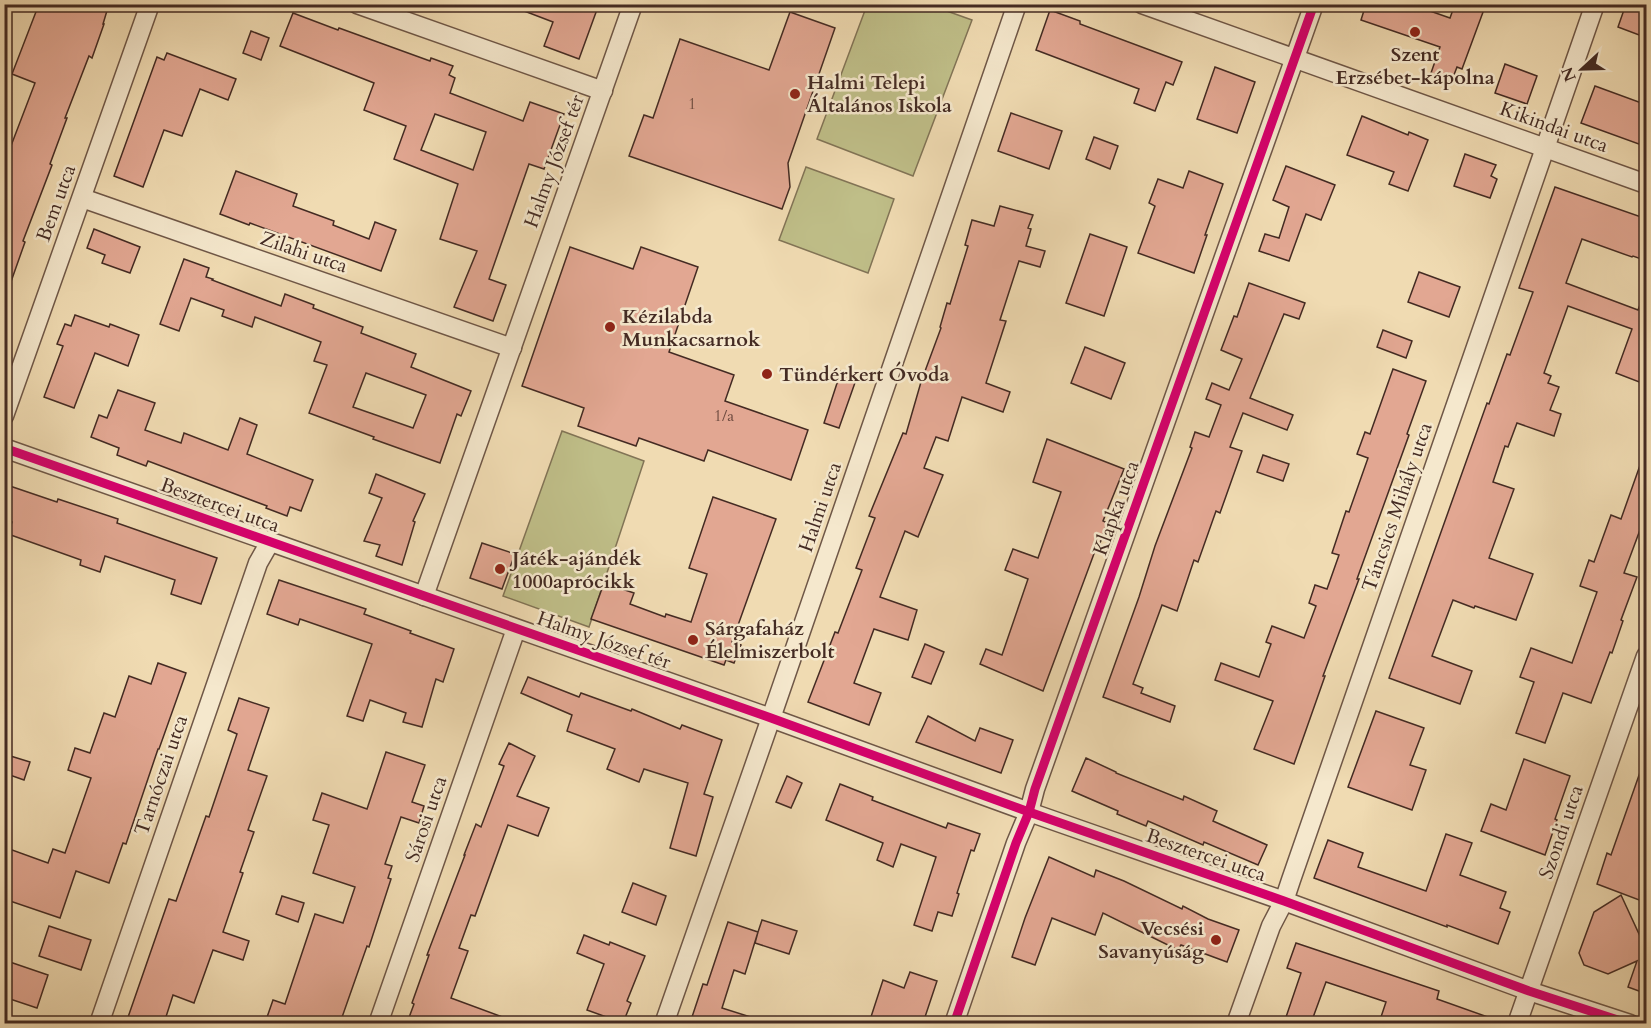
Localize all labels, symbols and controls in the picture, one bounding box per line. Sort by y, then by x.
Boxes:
marker: Szent Erzsébet-kápolna [1408,25,1422,39]
north arrow [1552,39,1612,99]
place label: Szent Erzsébet-kápolna [1335,41,1495,91]
text: N [1556,64,1582,85]
place label: Halmi Telepi Általános Iskola [807,69,952,119]
marker: Halmi Telepi Általános Iskola [788,87,802,101]
street label: Halmy József tér [517,90,591,231]
house number: 1 [688,93,696,115]
street label: Kikindai utca [1496,95,1612,159]
street label: Bem utca [30,160,82,245]
street label: Zilahi utca [257,224,352,280]
place label: Kézilabda Munkacsarnok [622,303,761,353]
marker: Kézilabda Munkacsarnok [603,320,617,334]
place label: Tündérkert Óvoda [779,361,949,388]
marker: Tündérkert Óvoda [760,367,774,381]
house number: 1/a [714,405,734,427]
street label: Táncsics Mihály utca [1355,418,1439,595]
street label: Klapka utca [1086,457,1146,559]
street label: Halmi utca [792,458,848,556]
street label: Besztercei utca [157,471,284,539]
place label: Játék-ajándék 1000aprócikk [509,545,642,595]
marker: Játék-ajándék 1000aprócikk [493,562,507,576]
street label: Halmy József tér [534,604,675,676]
place label: Sárgafaház Élelmiszerbolt [705,615,834,665]
marker: Sárgafaház Élelmiszerbolt [686,633,700,647]
street label: Tarnóczai utca [128,711,194,839]
street label: Sárosi utca [399,772,453,866]
street label: Szondi utca [1532,781,1590,883]
street label: Besztercei utca [1142,822,1270,888]
place label: Vecsési Savanyúság [1098,915,1204,965]
marker: Vecsési Savanyúság [1209,933,1223,947]

